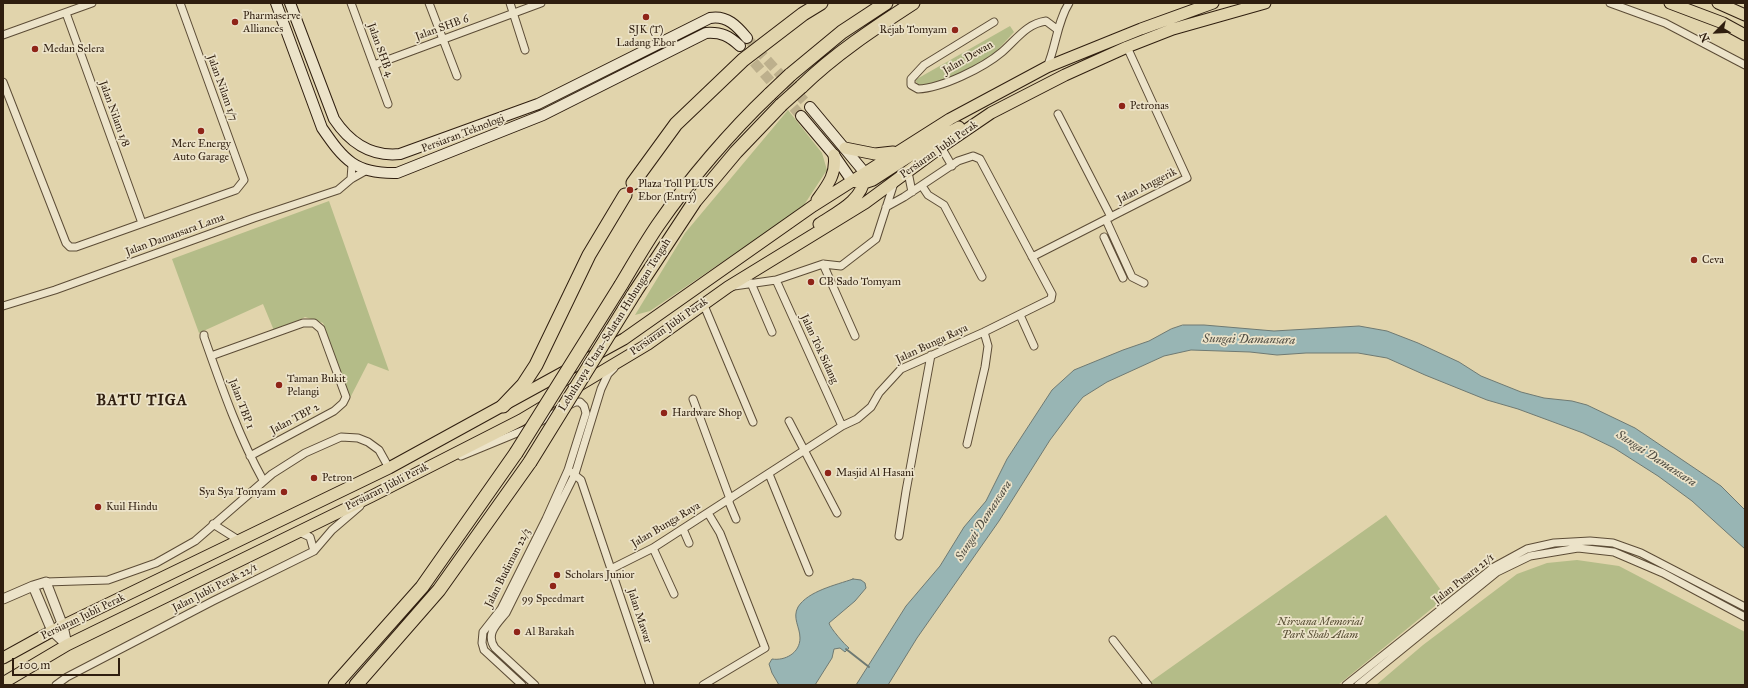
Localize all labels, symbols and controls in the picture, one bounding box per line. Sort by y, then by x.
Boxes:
place label: Pharmaserve Alliances [243,9,301,35]
street label: Jalan SHB 6 [413,12,471,44]
marker: SJK (T) Ladang Ebor [641,12,651,22]
north arrow [1696,12,1736,52]
marker: Pharmaserve Alliances [230,17,240,27]
street label: Jalan SHB 4 [364,21,396,79]
place label: SJK (T) Ladang Ebor [616,23,676,49]
place label: Rejab Tomyam [879,23,947,37]
marker: Rejab Tomyam [950,25,960,35]
text: N [1697,30,1712,44]
street label: Jalan Dewan [941,38,995,78]
place label: Medan Selera [43,42,104,56]
marker: Medan Selera [30,44,40,54]
street label: Jalan Nilam 1/7 [204,53,240,123]
street label: Jalan Nilam 1/8 [96,79,132,149]
place label: Petronas [1130,99,1169,113]
marker: Petronas [1117,101,1127,111]
street label: Persiaran Teknologi [420,112,506,156]
street label: Persiaran Jubli Perak [898,118,980,182]
marker: Merc Energy Auto Garage [196,126,206,136]
place label: Merc Energy Auto Garage [171,137,231,163]
street label: Jalan Anggerik [1115,165,1179,207]
place label: Plaza Toll PLUS Ebor (Entry) [638,177,714,203]
marker: Plaza Toll PLUS Ebor (Entry) [625,185,635,195]
street label: Jalan Damansara Lama [124,211,226,259]
street label: Lebuhraya Utara–Selatan Hubungan Tengah [556,236,674,414]
place label: Ceva [1702,253,1724,267]
marker: Ceva [1689,255,1699,265]
place label: CB Sado Tomyam [819,275,901,289]
marker: CB Sado Tomyam [806,277,816,287]
street label: Persiaran Jubli Perak [628,295,710,359]
street label: Jalan Tok Sidang [797,312,841,386]
street label: Jalan Bunga Raya [894,322,970,366]
water label: Sungai Damansara [1203,332,1295,348]
place label: Taman Bukit Pelangi [287,372,346,398]
street label: Jalan TBP 1 [225,377,257,431]
marker: Taman Bukit Pelangi [274,380,284,390]
district label: BATU TIGA [96,392,188,410]
street label: Jalan TBP 2 [268,401,322,437]
place label: Hardware Shop [672,406,742,420]
marker: Hardware Shop [659,408,669,418]
water label: Sungai Damansara [1613,428,1699,490]
street label: Persiaran Jubli Perak [343,460,431,514]
place label: Masjid Al Hasani [836,466,914,480]
marker: Masjid Al Hasani [823,468,833,478]
place label: Petron [322,471,352,485]
marker: Petron [309,473,319,483]
water label: Sungai Damansara [953,478,1015,564]
place label: Sya Sya Tomyam [199,485,276,499]
marker: Sya Sya Tomyam [279,487,289,497]
street label: Jalan Bunga Raya [629,499,703,551]
place label: Kuil Hindu [106,500,158,514]
marker: Kuil Hindu [93,502,103,512]
street label: Jalan Budiman 22/3 [482,526,534,610]
street label: Jalan Pusara 21/1 [1431,551,1497,607]
street label: Jalan Jubli Perak 22/1 [170,561,260,615]
place label: Scholars Junior [565,568,634,582]
marker: Scholars Junior [552,570,562,580]
marker: 99 Speedmart [548,581,558,591]
street label: Jalan Mawar [624,587,654,645]
street label: Persiaran Jubli Perak [39,591,127,643]
place label: 99 Speedmart [522,592,584,606]
park label: Nirvana Memorial Park Shah Alam [1277,615,1363,641]
place label: Al Barakah [525,625,574,639]
marker: Al Barakah [512,627,522,637]
scale bar [14,650,122,676]
text: 100 m [19,658,50,672]

